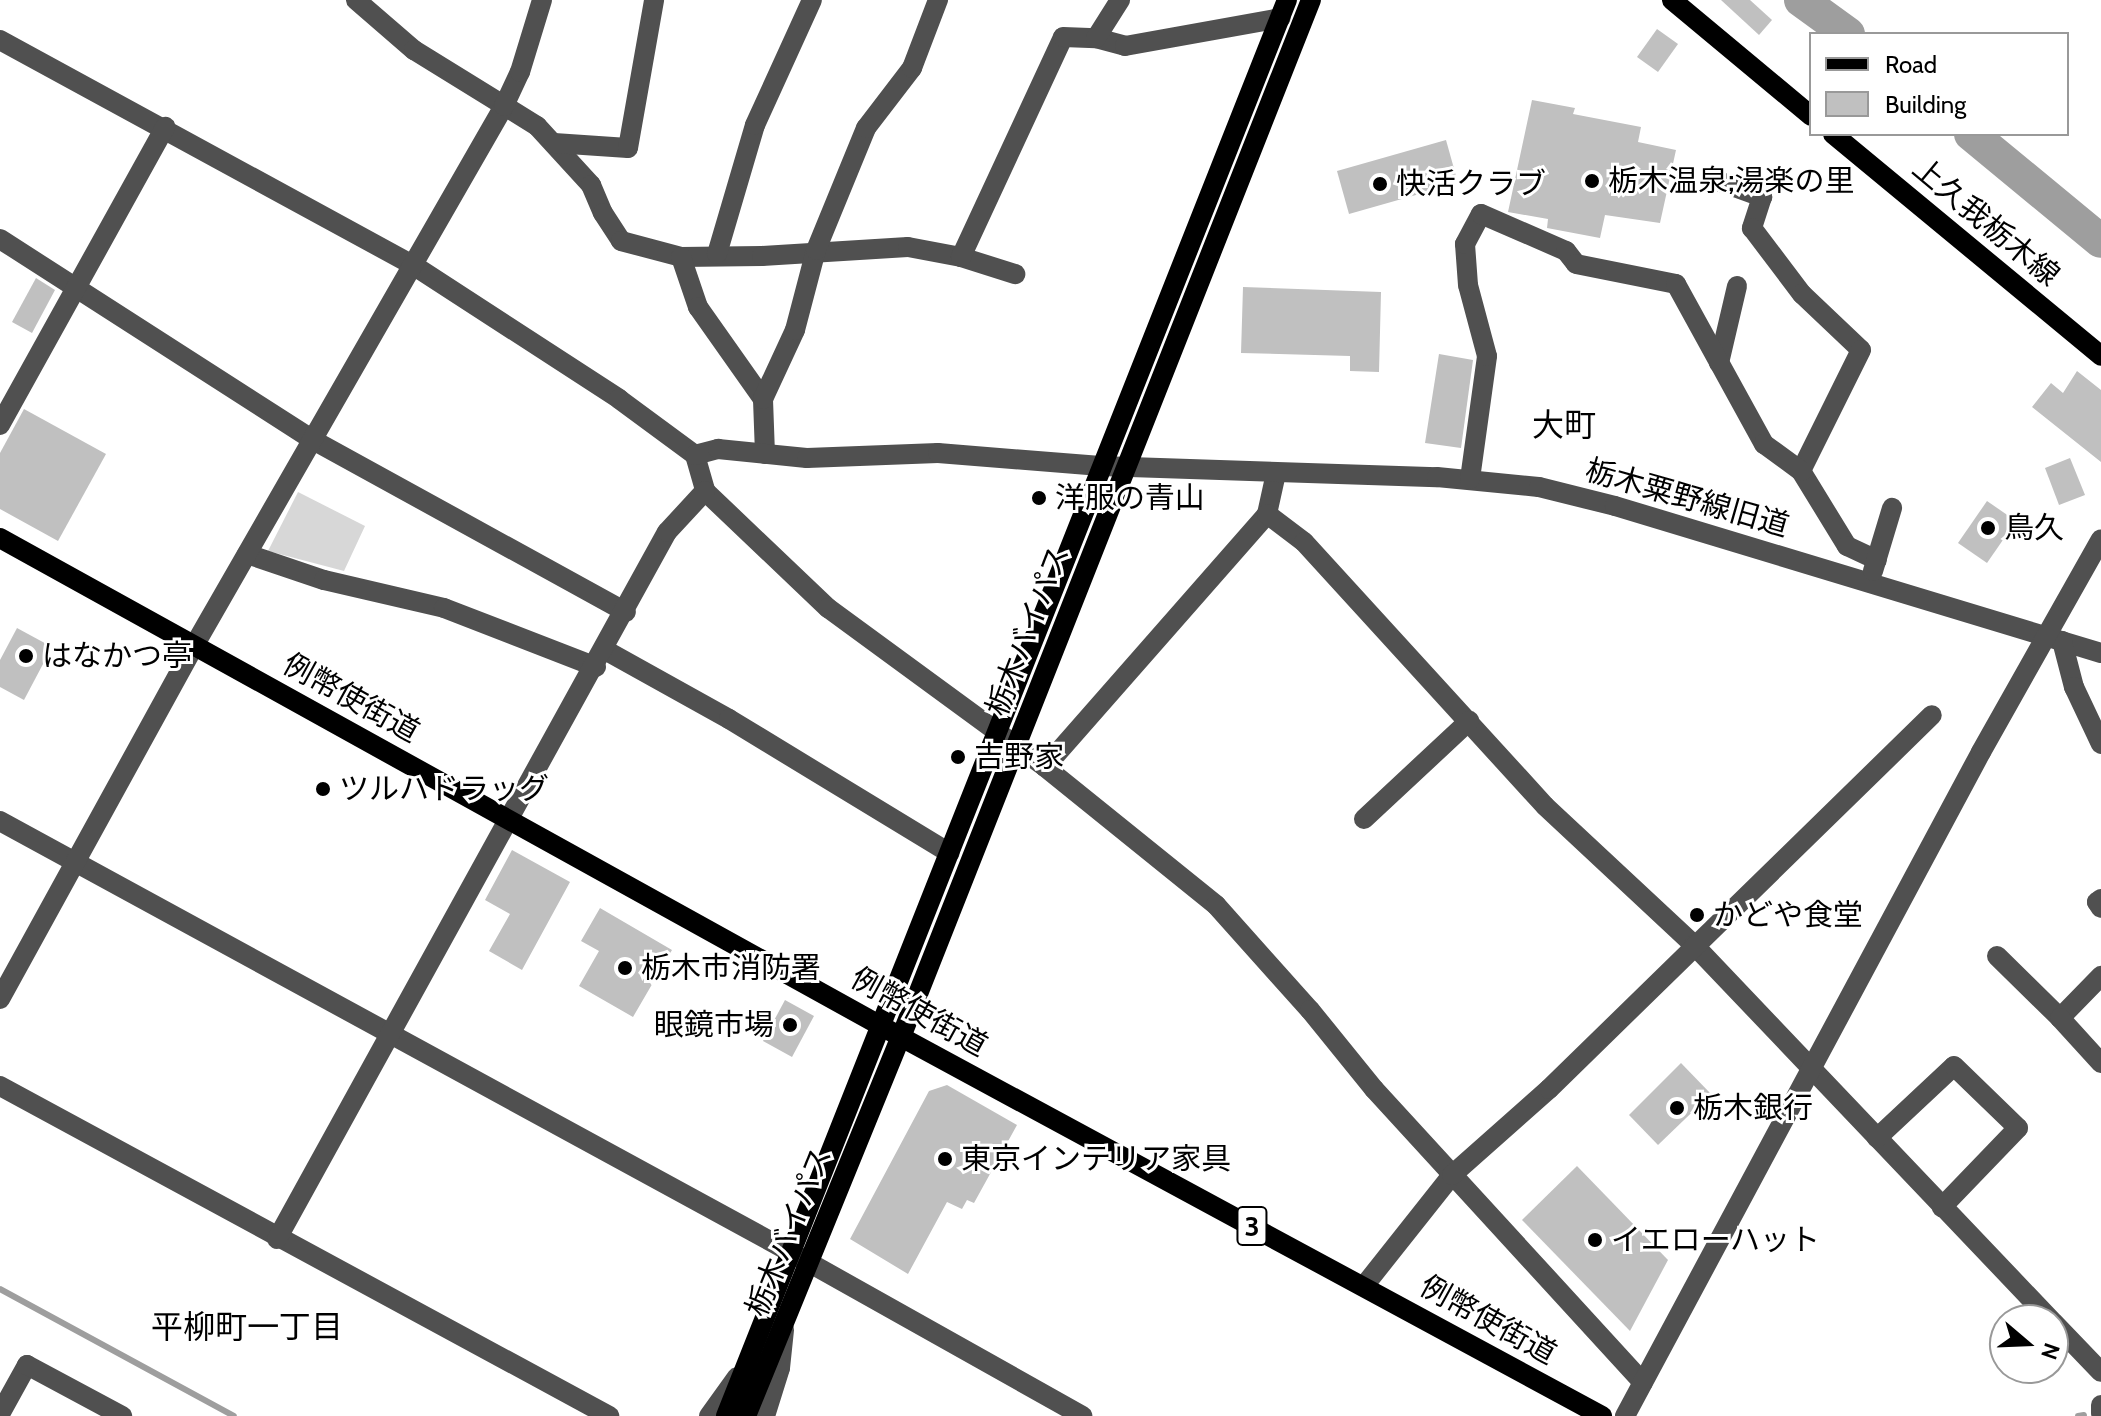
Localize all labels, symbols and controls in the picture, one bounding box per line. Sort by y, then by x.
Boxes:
legend [1809,32,2069,136]
text: Road [1885,50,1937,79]
text: Building [1885,90,1966,119]
street label: 上久我栃木線 [1905,150,2067,294]
place label: 栃木温泉;湯楽の里 [1608,163,1854,199]
place label: 快活クラブ [1396,166,1546,202]
marker: 栃木温泉;湯楽の里 [1583,172,1601,190]
marker: 快活クラブ [1371,175,1389,193]
district label: 大町 [1532,406,1596,444]
street label: 栃木粟野線旧道 [1581,452,1793,544]
place label: 洋服の青山 [1055,480,1205,516]
marker: 洋服の青山 [1030,489,1048,507]
place label: 鳥久 [2004,510,2064,546]
marker: 鳥久 [1979,519,1997,537]
street label: 栃木バイパス [979,541,1077,721]
place label: はなかつ亭 [42,638,192,674]
street label: 例幣使街道 [277,646,425,750]
marker: はなかつ亭 [17,647,35,665]
place label: 吉野家 [974,739,1064,775]
marker: 吉野家 [949,748,967,766]
place label: ツルハドラッグ [339,771,549,807]
marker: ツルハドラッグ [314,780,332,798]
place label: かどや食堂 [1713,897,1863,933]
marker: かどや食堂 [1688,906,1706,924]
place label: 栃木市消防署 [641,950,821,986]
marker: 栃木市消防署 [616,959,634,977]
street label: 例幣使街道 [845,960,993,1064]
place label: 眼鏡市場 [654,1007,774,1043]
marker: 眼鏡市場 [781,1016,799,1034]
place label: 栃木銀行 [1693,1090,1813,1126]
marker: 栃木銀行 [1668,1099,1686,1117]
place label: 東京インテリア家具 [961,1141,1231,1177]
street label: 栃木バイパス [739,1142,839,1322]
marker: 東京インテリア家具 [936,1150,954,1168]
road number: 3 [1236,1202,1268,1250]
place label: イエローハット [1611,1222,1821,1258]
marker: イエローハット [1586,1231,1604,1249]
street label: 例幣使街道 [1414,1268,1562,1372]
north arrow [1989,1304,2069,1384]
district label: 平柳町一丁目 [151,1308,343,1346]
text: N [2035,1340,2066,1363]

